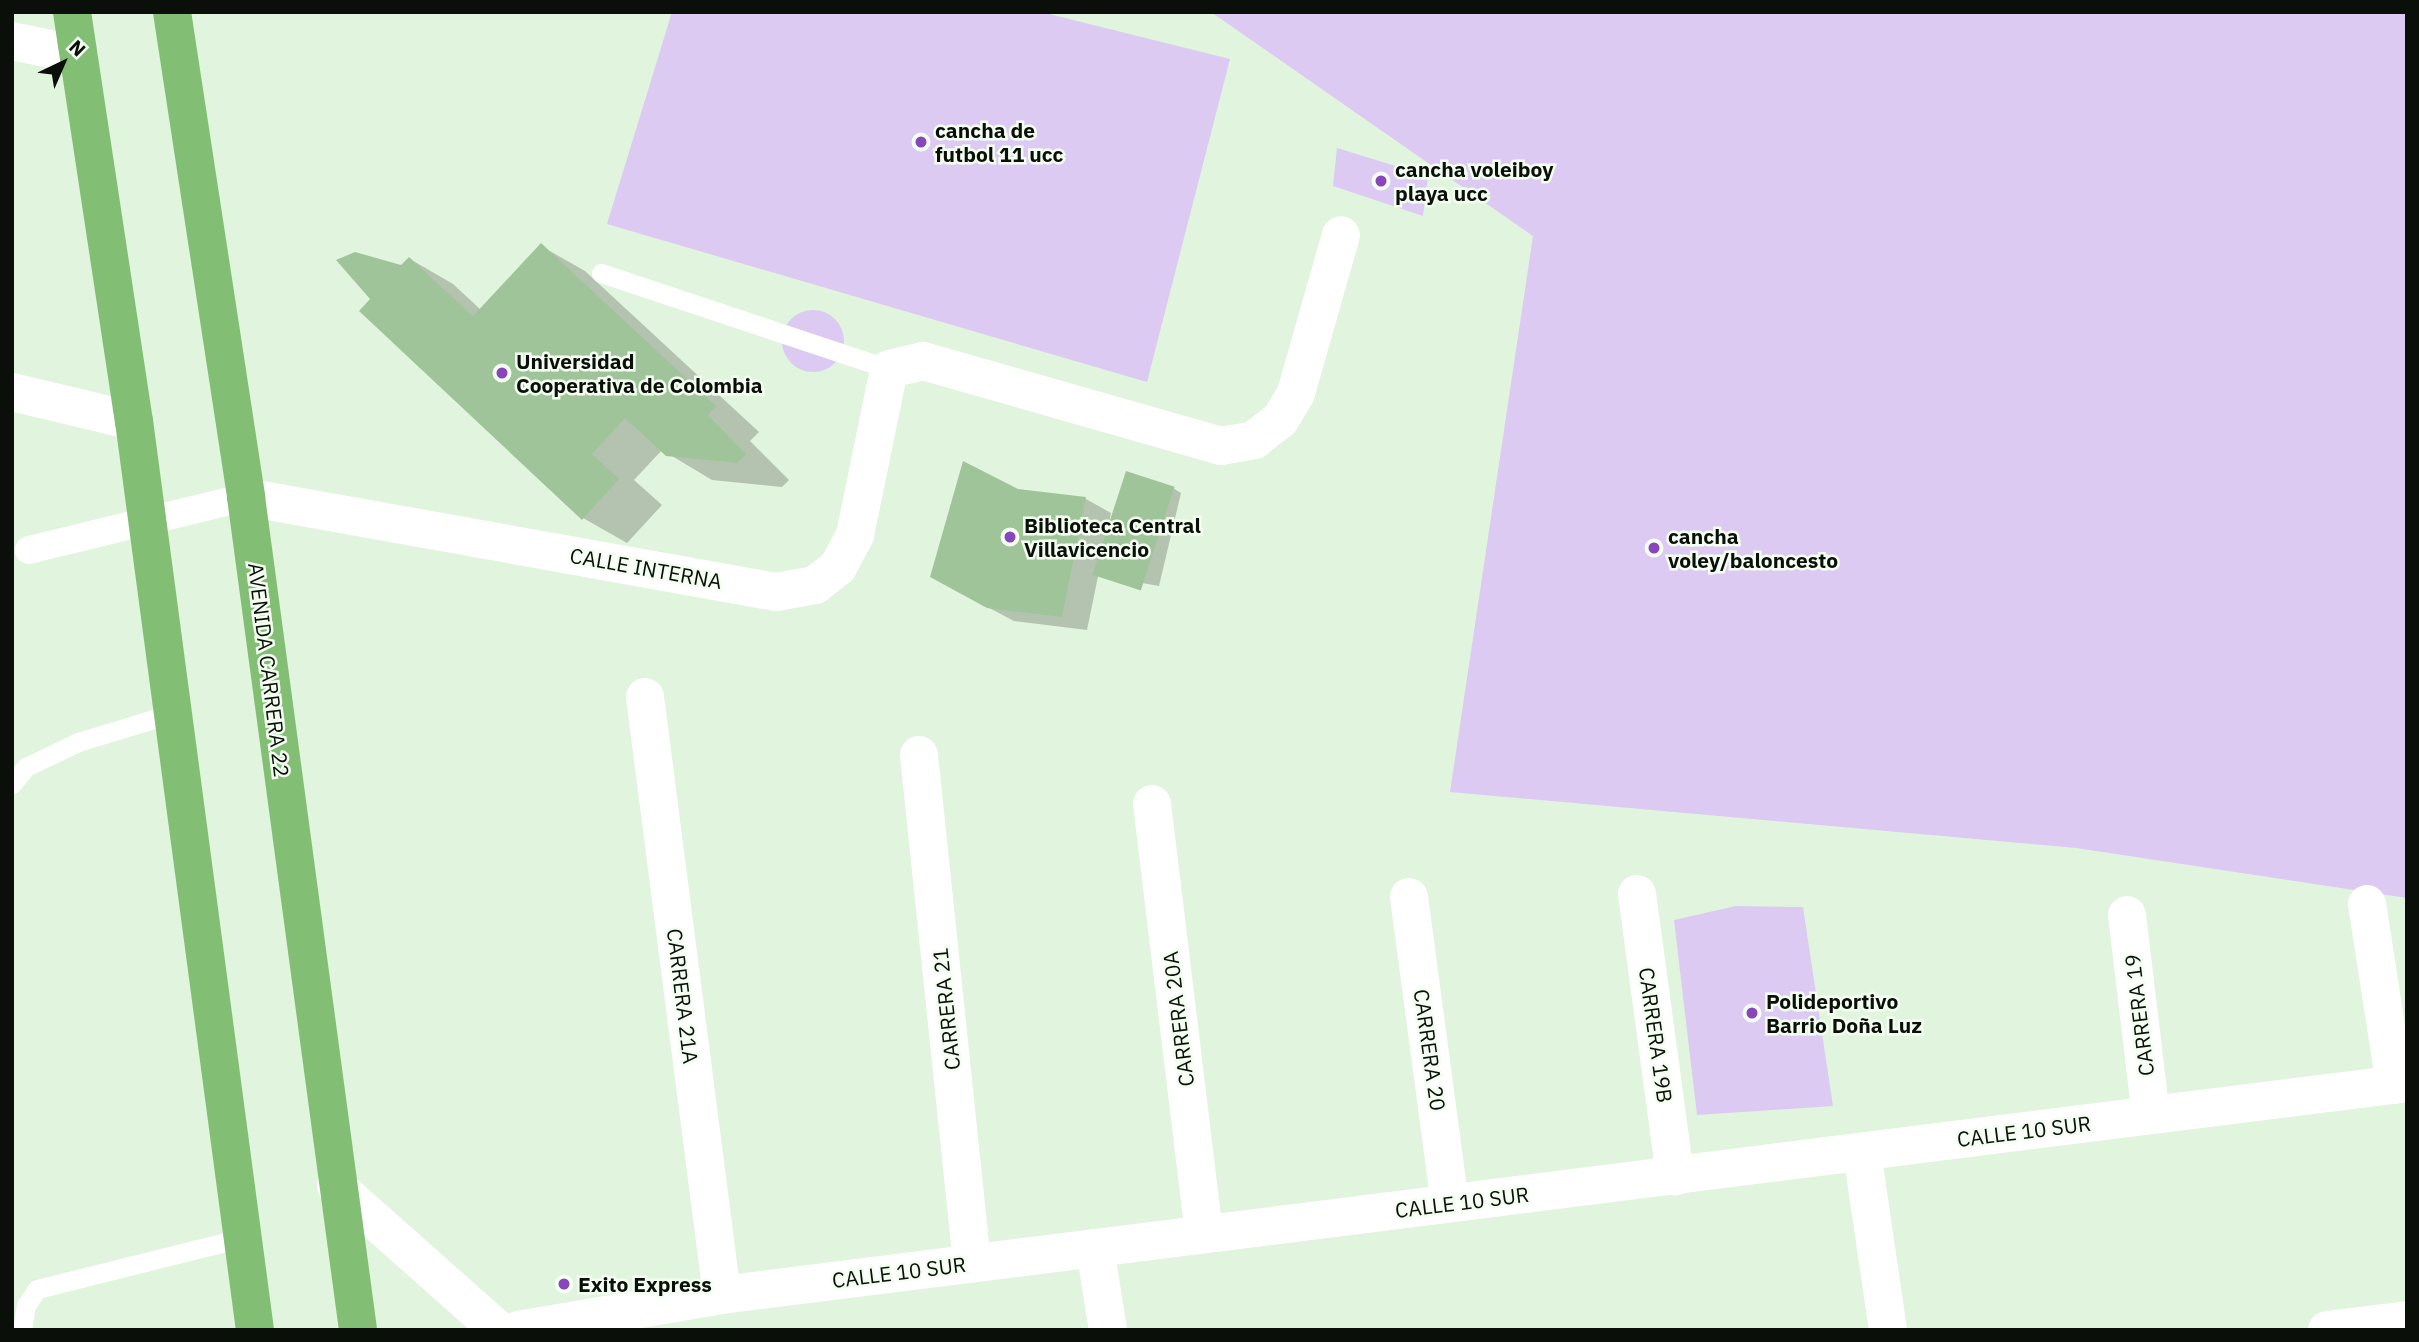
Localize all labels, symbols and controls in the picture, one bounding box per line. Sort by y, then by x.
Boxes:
north arrow [28,28,98,98]
text: N [64,34,91,61]
place label: cancha de futbol 11 ucc [935,117,1063,167]
marker: cancha de futbol 11 ucc [913,134,929,150]
place label: cancha voleiboy playa ucc [1395,156,1553,206]
marker: cancha voleiboy playa ucc [1373,173,1389,189]
place label: Universidad Cooperativa de Colombia [516,348,763,398]
marker: Universidad Cooperativa de Colombia [494,365,510,381]
place label: Biblioteca Central Villavicencio [1024,512,1201,562]
place label: cancha voley/baloncesto [1668,523,1838,573]
marker: Biblioteca Central Villavicencio [1002,529,1018,545]
marker: cancha voley/baloncesto [1646,540,1662,556]
street label: CALLE INTERNA [568,542,724,594]
street label: AVENIDA CARRERA 22 [243,561,295,779]
street label: CARRERA 21A [662,927,704,1065]
street label: CARRERA 21 [927,947,965,1071]
street label: CARRERA 20A [1157,950,1199,1088]
street label: CARRERA 19 [2119,953,2159,1077]
street label: CARRERA 19B [1634,966,1678,1104]
street label: CARRERA 20 [1409,988,1451,1112]
place label: Polideportivo Barrio Doña Luz [1766,988,1922,1038]
marker: Polideportivo Barrio Doña Luz [1744,1005,1760,1021]
street label: CALLE 10 SUR [1956,1110,2092,1152]
street label: CALLE 10 SUR [1394,1181,1530,1223]
street label: CALLE 10 SUR [831,1251,967,1293]
place label: Exito Express [578,1271,712,1297]
marker: Exito Express [556,1276,572,1292]

